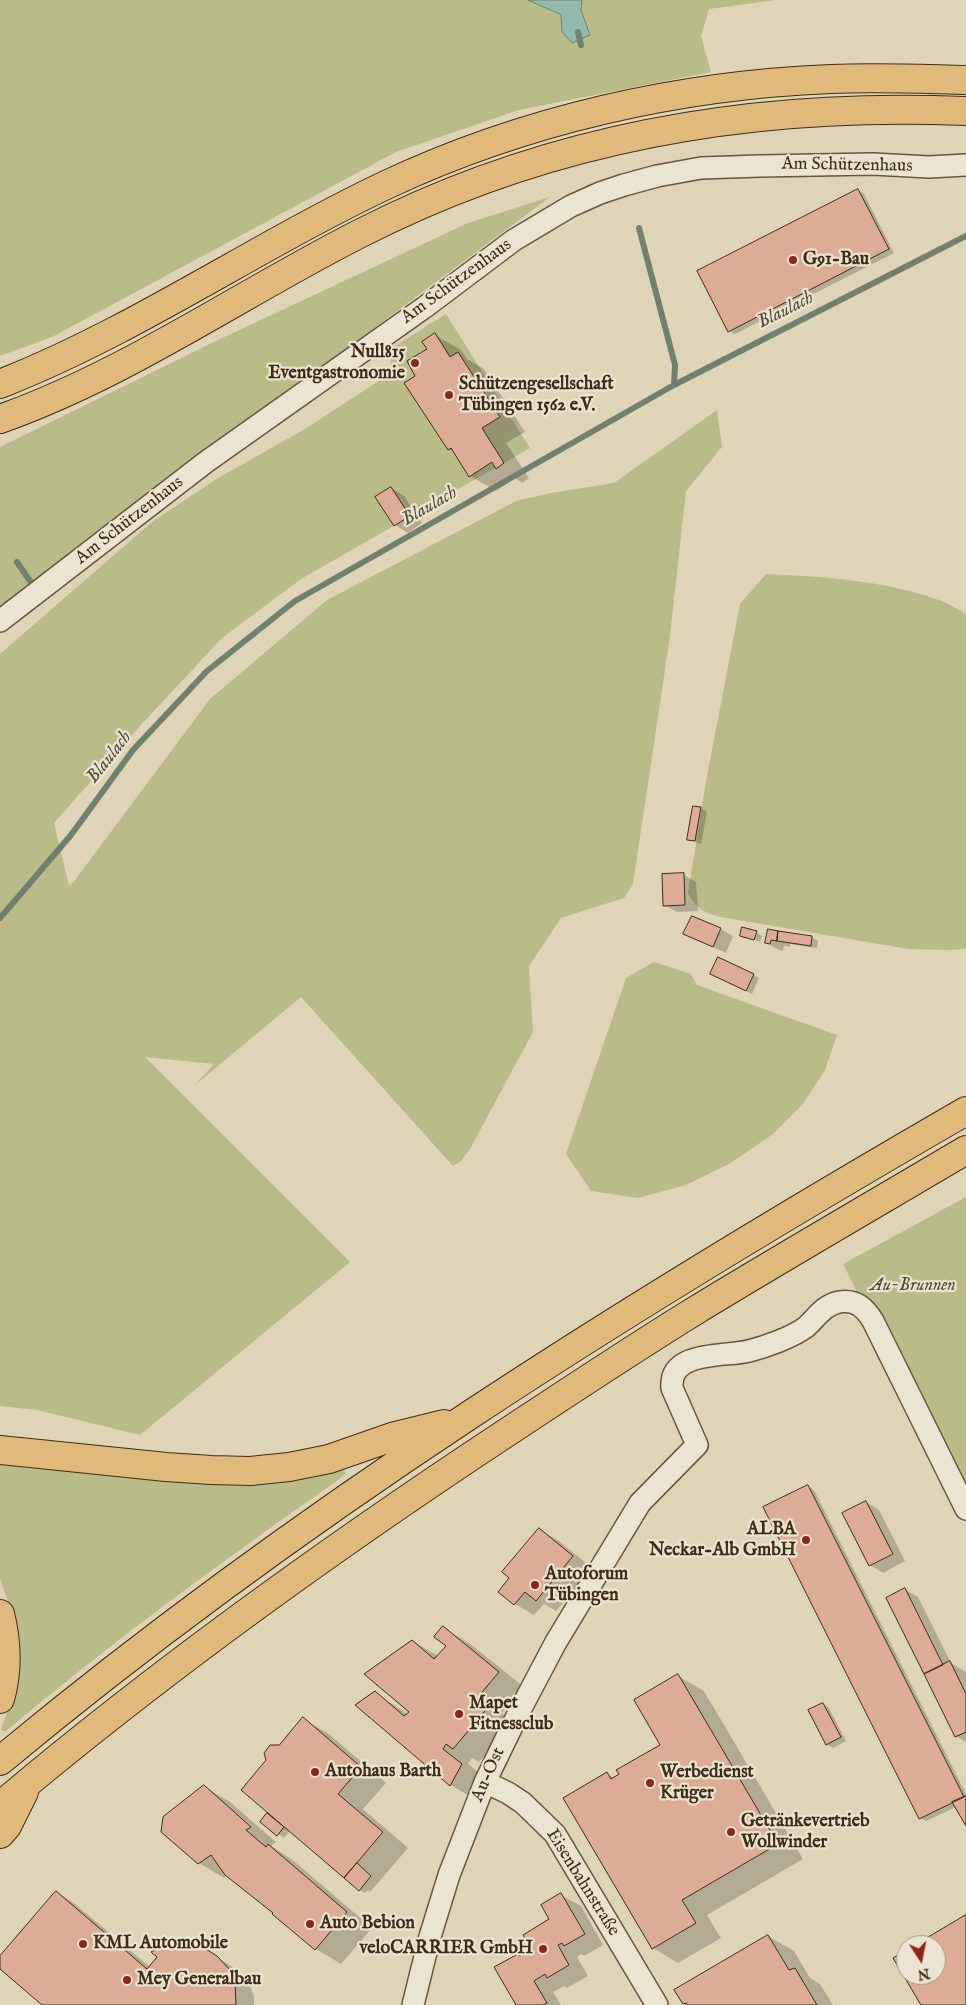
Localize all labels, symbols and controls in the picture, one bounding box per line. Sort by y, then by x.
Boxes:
street label: Am Schützenhaus [781,154,913,178]
street label: Am Schützenhaus [398,235,516,329]
place label: G91-Bau [803,249,869,271]
marker: G91-Bau [787,254,799,266]
water label: Blaulach [754,287,818,335]
place label: Null815 Eventgastronomie [268,342,405,384]
marker: Null815 Eventgastronomie [409,357,421,369]
place label: Schützengesellschaft Tübingen 1562 e.V. [459,374,614,416]
marker: Schützengesellschaft Tübingen 1562 e.V. [443,389,455,401]
street label: Am Schützenhaus [72,472,188,570]
water label: Blaulach [398,482,462,532]
water label: Blaulach [83,727,137,789]
park label: Au-Brunnen [870,1275,956,1297]
place label: ALBA Neckar-Alb GmbH [649,1519,796,1562]
marker: ALBA Neckar-Alb GmbH [800,1534,812,1546]
place label: Autoforum Tübingen [545,1564,628,1606]
marker: Autoforum Tübingen [529,1579,541,1591]
place label: Mapet Fitnessclub [469,1693,553,1736]
marker: Mapet Fitnessclub [453,1708,465,1720]
street label: Au-Ost [467,1744,511,1806]
place label: Autohaus Barth [325,1761,441,1783]
place label: Werbedienst Krüger [660,1762,754,1805]
marker: Autohaus Barth [309,1766,321,1778]
marker: Werbedienst Krüger [644,1777,656,1789]
place label: Getränkevertrieb Wollwinder [741,1811,870,1854]
street label: Eisenbahnstraße [540,1825,624,1941]
marker: Getränkevertrieb Wollwinder [725,1826,737,1838]
place label: Auto Bebion [320,1913,415,1935]
marker: Auto Bebion [304,1918,316,1930]
place label: KML Automobile [93,1933,228,1955]
north arrow [896,1935,946,1985]
marker: KML Automobile [77,1938,89,1950]
place label: veloCARRIER GmbH [359,1938,533,1960]
marker: veloCARRIER GmbH [537,1943,549,1955]
text: N [916,1964,931,1984]
place label: Mey Generalbau [137,1969,261,1991]
marker: Mey Generalbau [121,1974,133,1986]

